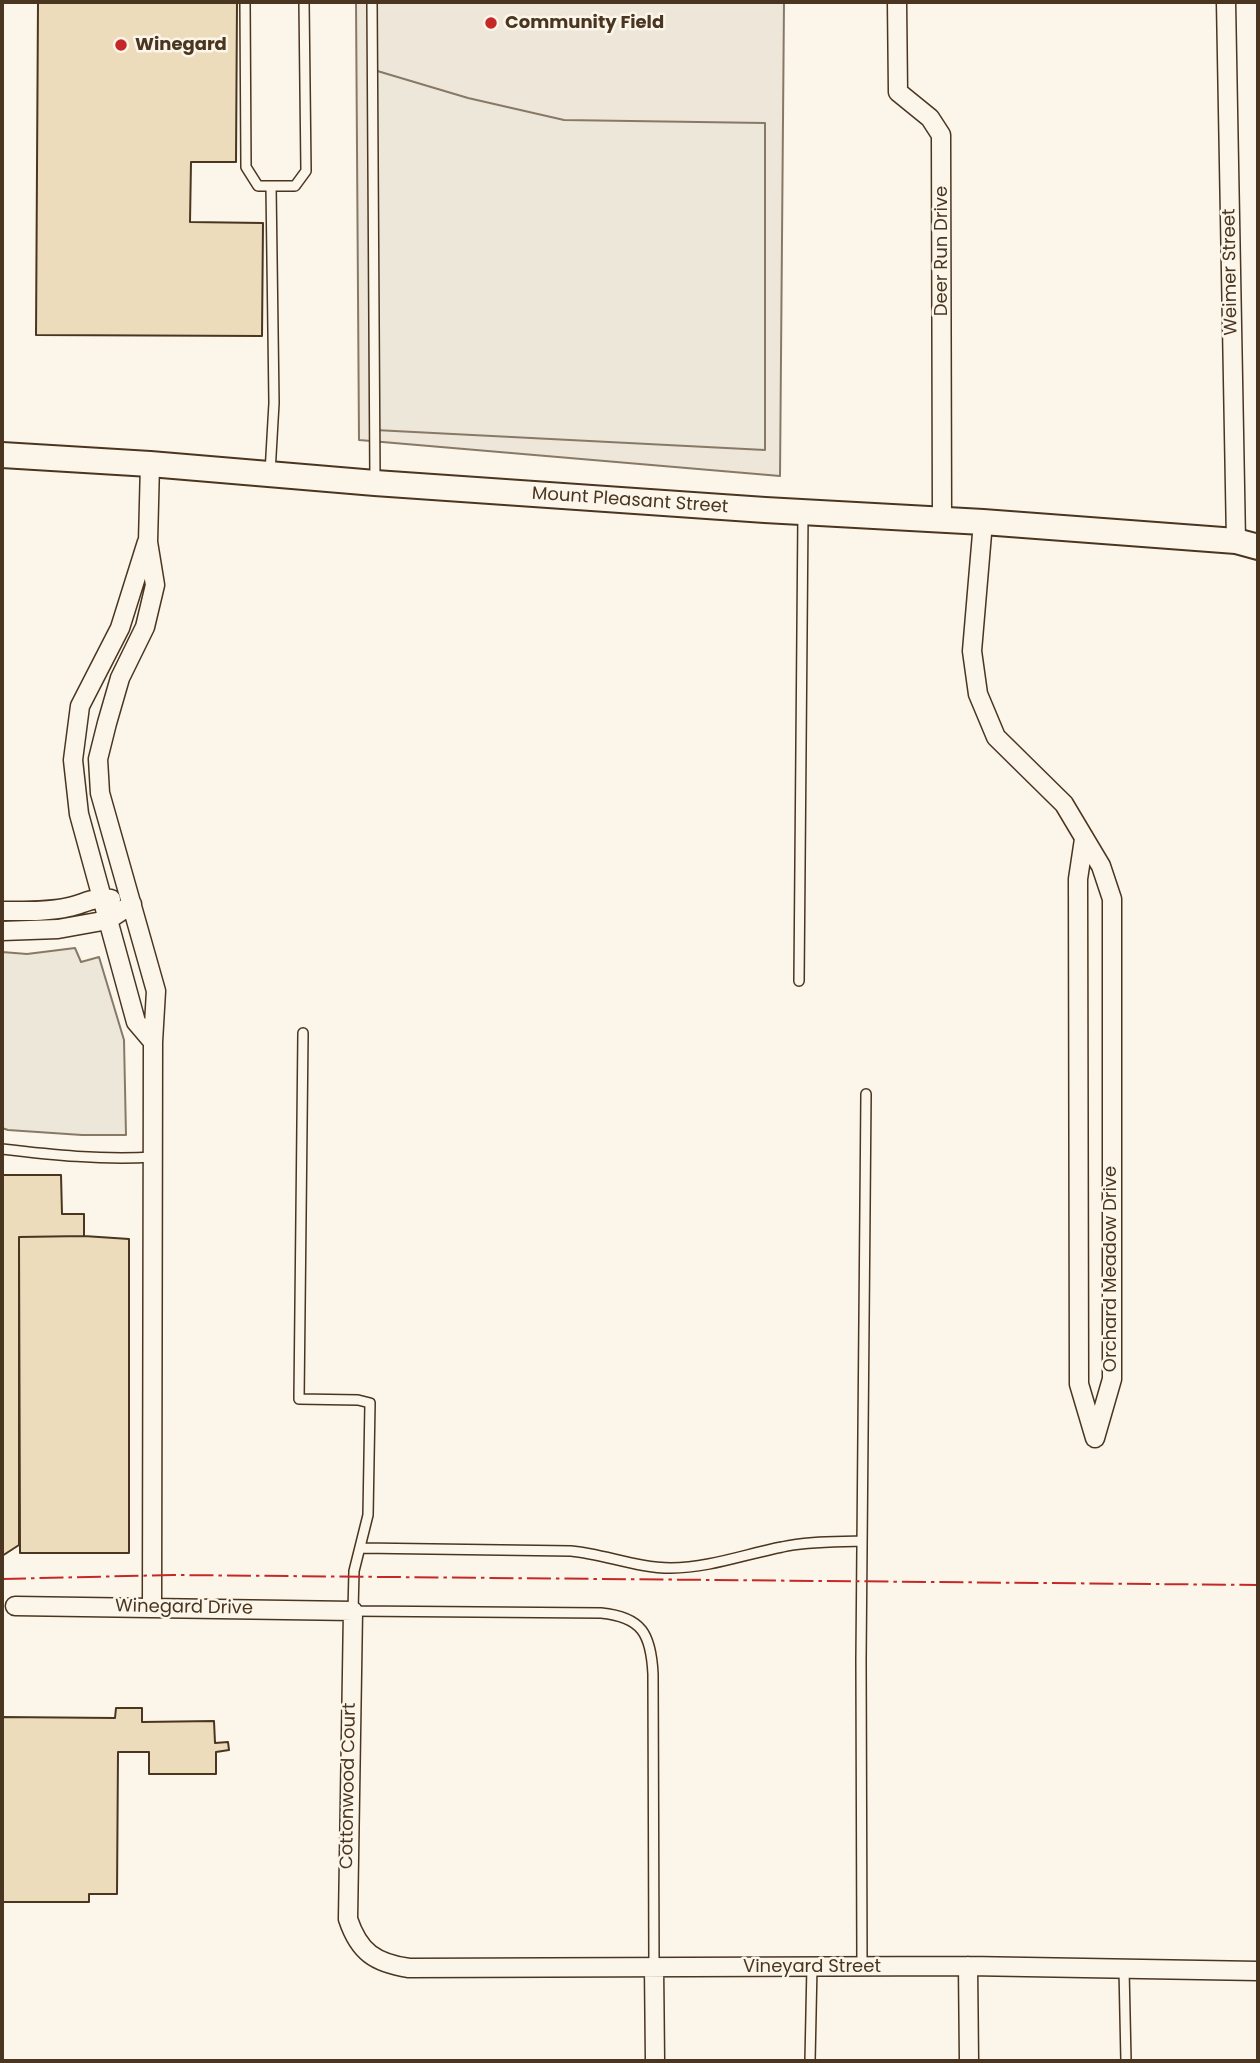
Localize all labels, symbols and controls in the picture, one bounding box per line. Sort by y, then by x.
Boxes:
place label: Community Field [505,12,664,34]
marker: Community Field [483,15,499,31]
place label: Winegard [135,34,227,56]
marker: Winegard [113,37,129,53]
street label: Deer Run Drive [931,186,953,316]
street label: Weimer Street [1219,208,1243,336]
street label: Mount Pleasant Street [531,483,729,519]
street label: Orchard Meadow Drive [1100,1166,1122,1372]
street label: Winegard Drive [115,1596,253,1620]
street label: Cottonwood Court [337,1703,361,1869]
street label: Vineyard Street [743,1956,881,1978]

